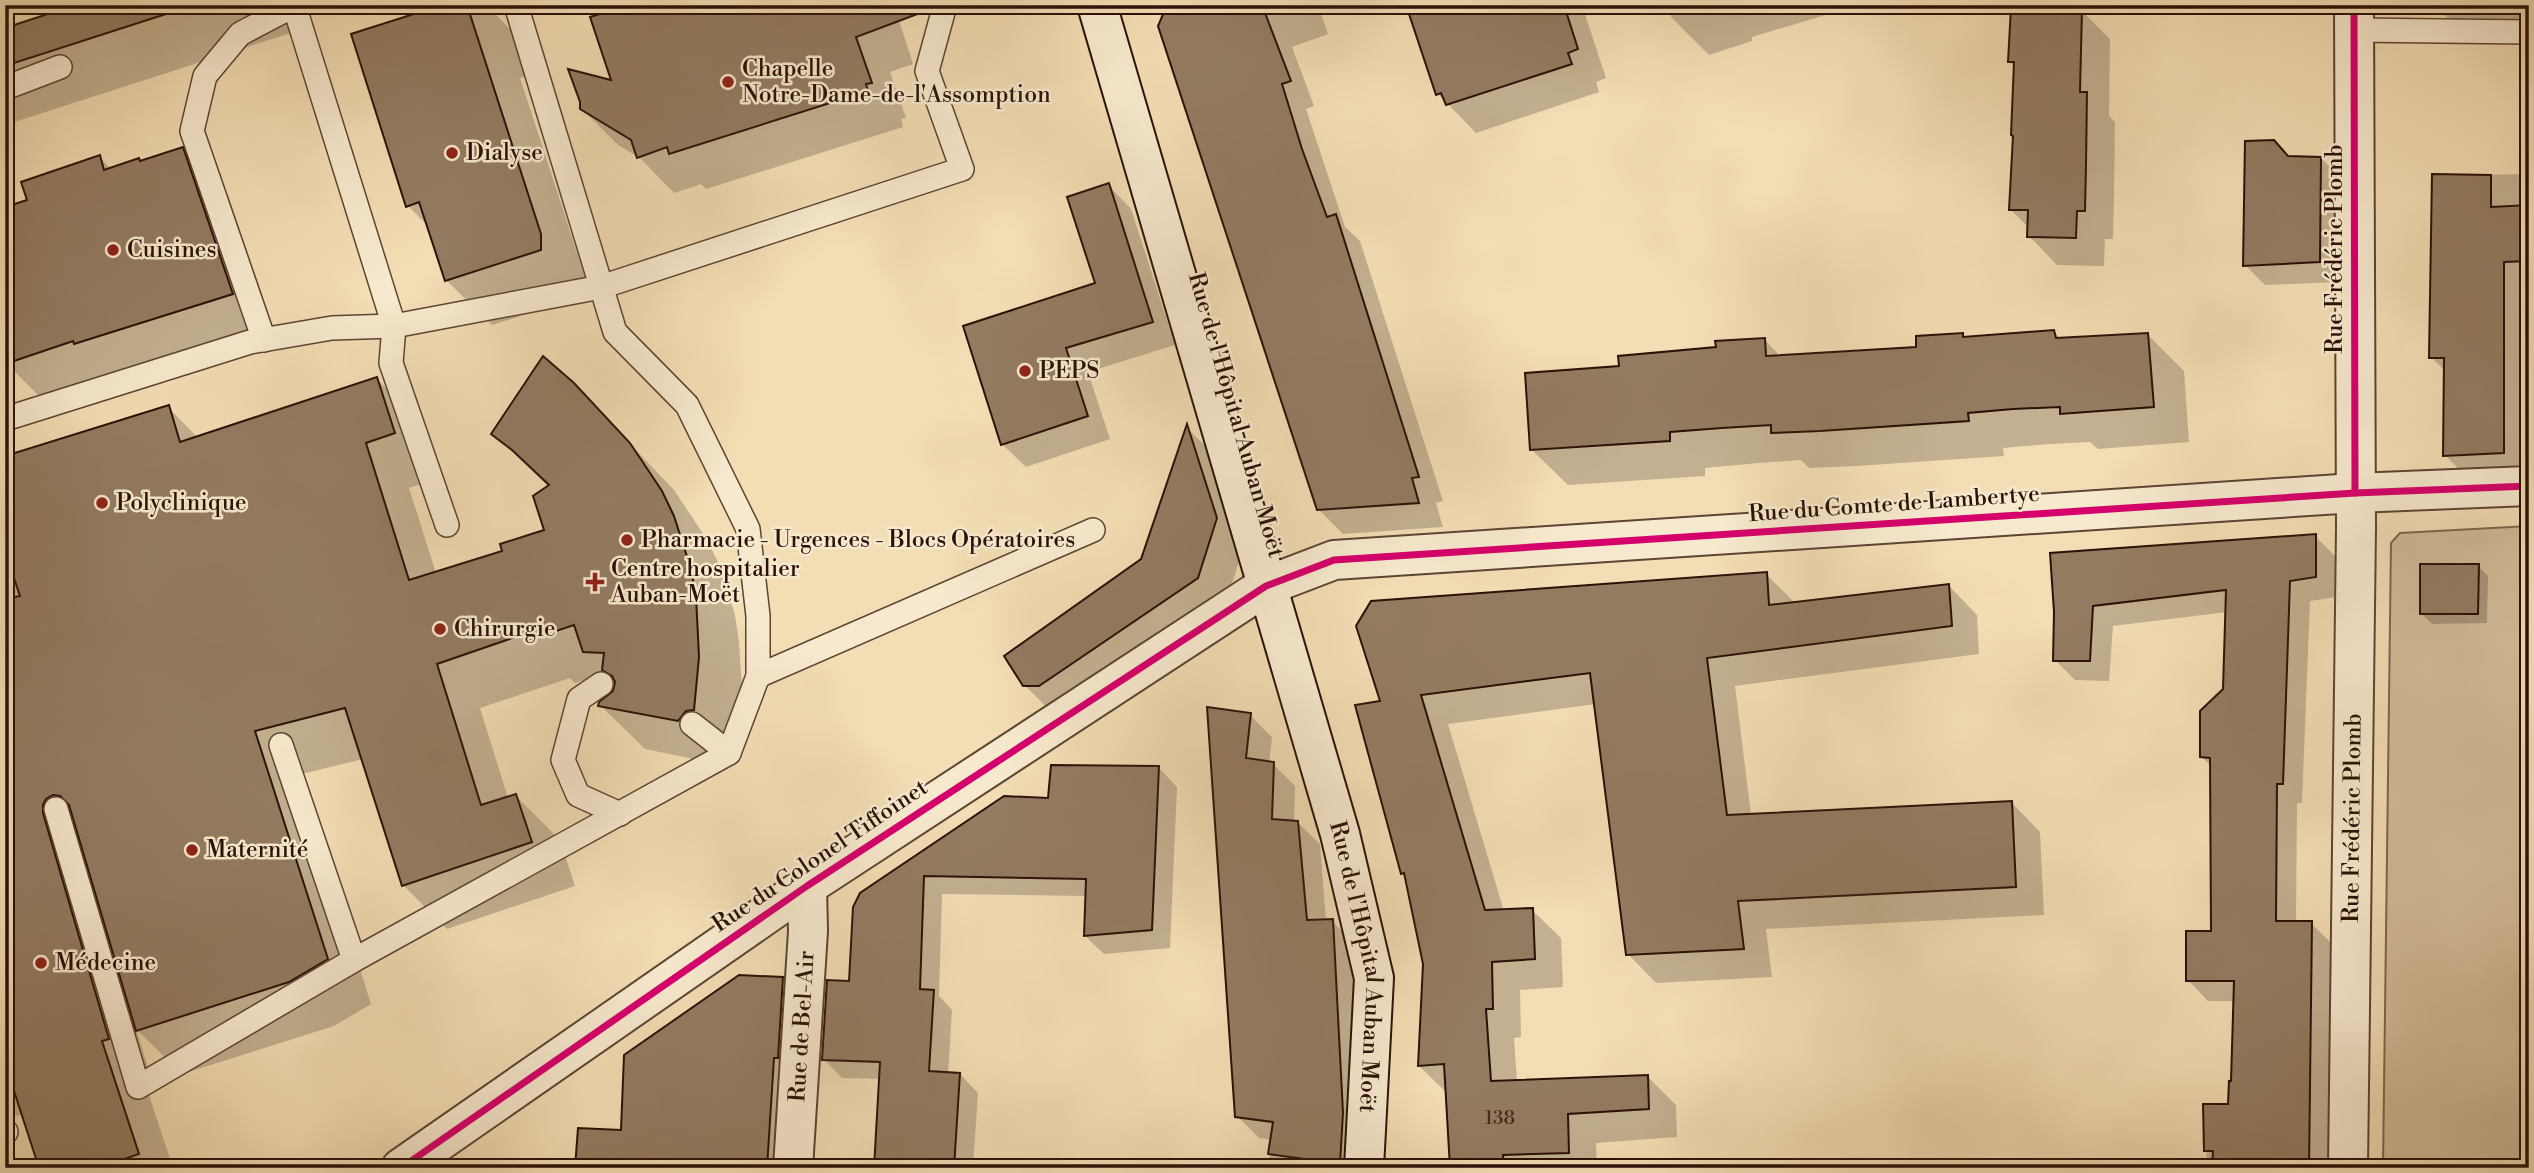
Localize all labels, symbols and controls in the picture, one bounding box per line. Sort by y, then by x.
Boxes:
place label: Chapelle Notre-Dame-de-l'Assomption [742,55,1051,109]
marker: Chapelle Notre-Dame-de-l'Assomption [720,74,736,90]
place label: Dialyse [466,139,543,167]
street label: Rue Frédéric Plomb [2321,144,2349,354]
marker: Dialyse [444,145,460,161]
place label: Cuisines [127,236,217,264]
marker: Cuisines [105,242,121,258]
street label: Rue de l'Hôpital Auban Moët [1182,269,1290,561]
place label: PEPS [1039,357,1100,385]
marker: PEPS [1017,363,1033,379]
street label: Rue du Comte de Lambertye [1747,480,2041,528]
place label: Polyclinique [116,489,247,517]
marker: Polyclinique [94,495,110,511]
place label: Pharmacie - Urgences - Blocs Opératoires [641,526,1075,554]
marker: Pharmacie - Urgences - Blocs Opératoires [619,532,635,548]
place label: Centre hospitalier Auban-Moët [610,555,800,609]
marker: Centre hospitalier Auban-Moët [585,572,605,592]
place label: Chirurgie [454,615,556,643]
marker: Chirurgie [432,621,448,637]
street label: Rue Frédéric Plomb [2337,713,2368,923]
street label: Rue du Colonel Tiffoinet [707,773,933,939]
street label: Rue de l'Hôpital Auban Moët [1323,818,1388,1113]
place label: Maternité [206,836,308,864]
marker: Maternité [184,842,200,858]
place label: Médecine [55,949,156,977]
street label: Rue de Bel-Air [783,950,821,1103]
marker: Médecine [33,955,49,971]
house number: 138 [1485,1106,1515,1130]

